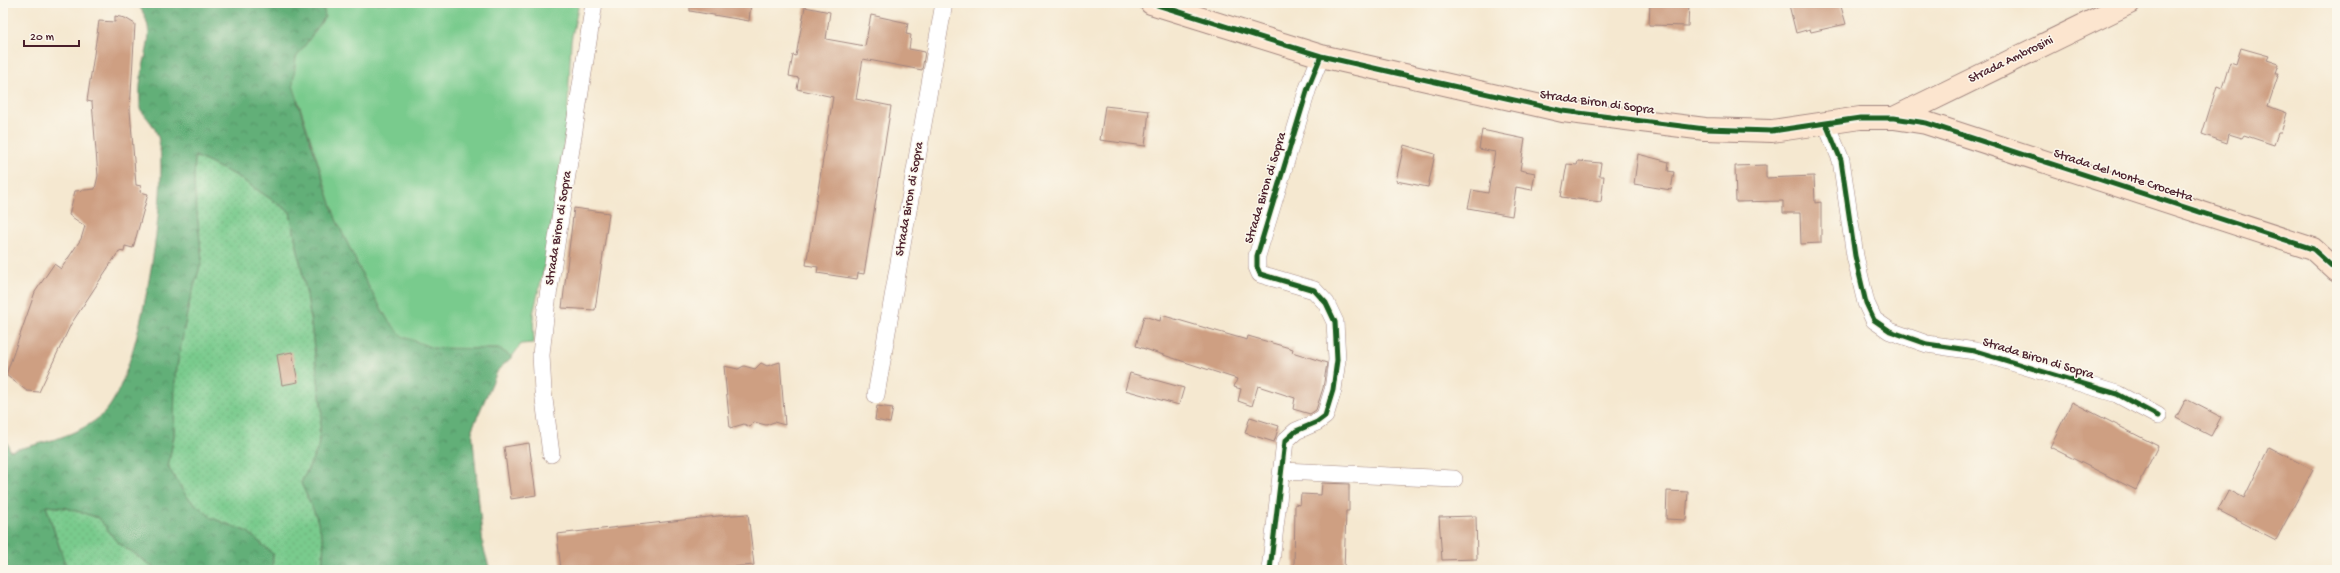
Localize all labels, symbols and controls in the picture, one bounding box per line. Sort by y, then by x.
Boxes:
scale bar [24,22,79,48]
text: 20 m [30,31,55,45]
street label: Strada Ambrosini [1966,33,2056,87]
street label: Strada Biron di Sopra [1539,88,1656,119]
street label: Strada Biron di Sopra [1242,130,1290,245]
street label: Strada Biron di Sopra [893,140,928,257]
street label: Strada del Monte Crocetta [2051,146,2195,206]
street label: Strada Biron di Sopra [543,169,576,286]
street label: Strada Biron di Sopra [1981,335,2096,383]

